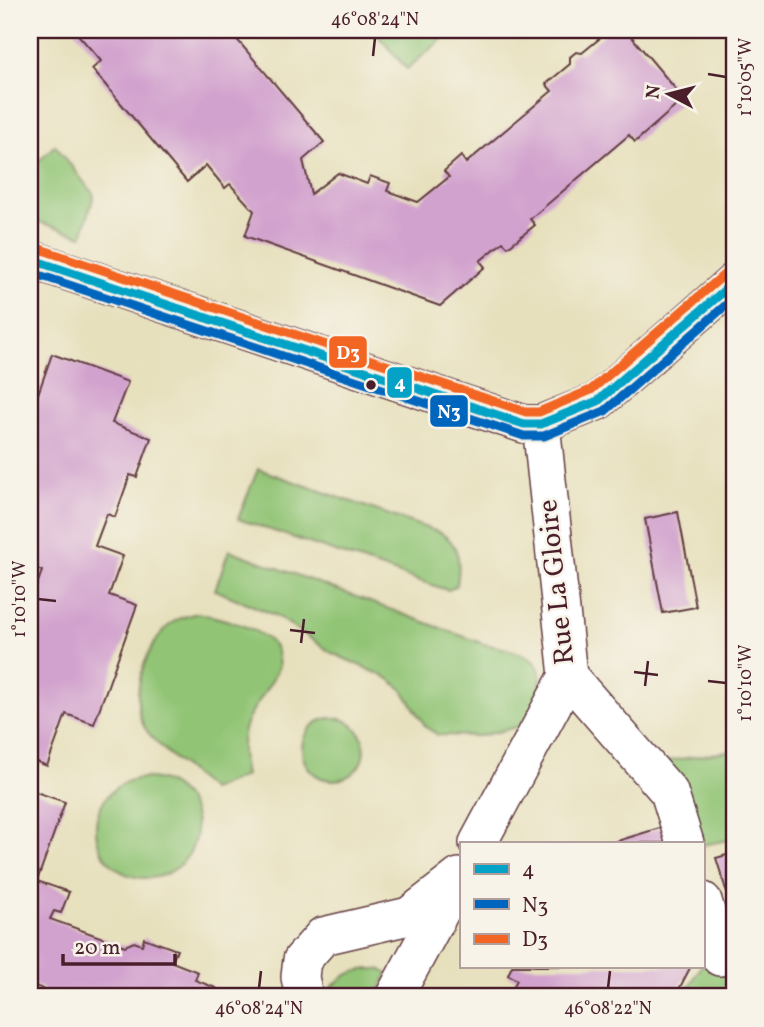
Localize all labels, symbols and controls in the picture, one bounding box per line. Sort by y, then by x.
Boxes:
text: 46°08'24"N [331,8,419,33]
text: 1°10'05"W [734,38,759,116]
north arrow [634,60,704,130]
text: N [640,84,668,101]
line badge: D3 [328,335,368,369]
text: D3 [336,341,360,367]
line badge: 4 [386,366,413,399]
text: 4 [394,371,406,397]
unlabelled marker [364,378,378,392]
line badge: N3 [429,394,469,428]
text: N3 [437,400,461,426]
street label: Rue La Gloire [529,497,585,667]
text: 1°10'10"W [8,560,33,638]
text: 1°10'10"W [734,644,759,722]
legend [460,842,704,968]
text: 4 [522,856,535,885]
text: N3 [522,892,548,921]
scale bar [63,922,175,966]
text: D3 [522,926,548,955]
text: 20 m [74,934,120,963]
text: 46°08'24"N [215,997,303,1022]
text: 46°08'22"N [564,997,652,1022]

